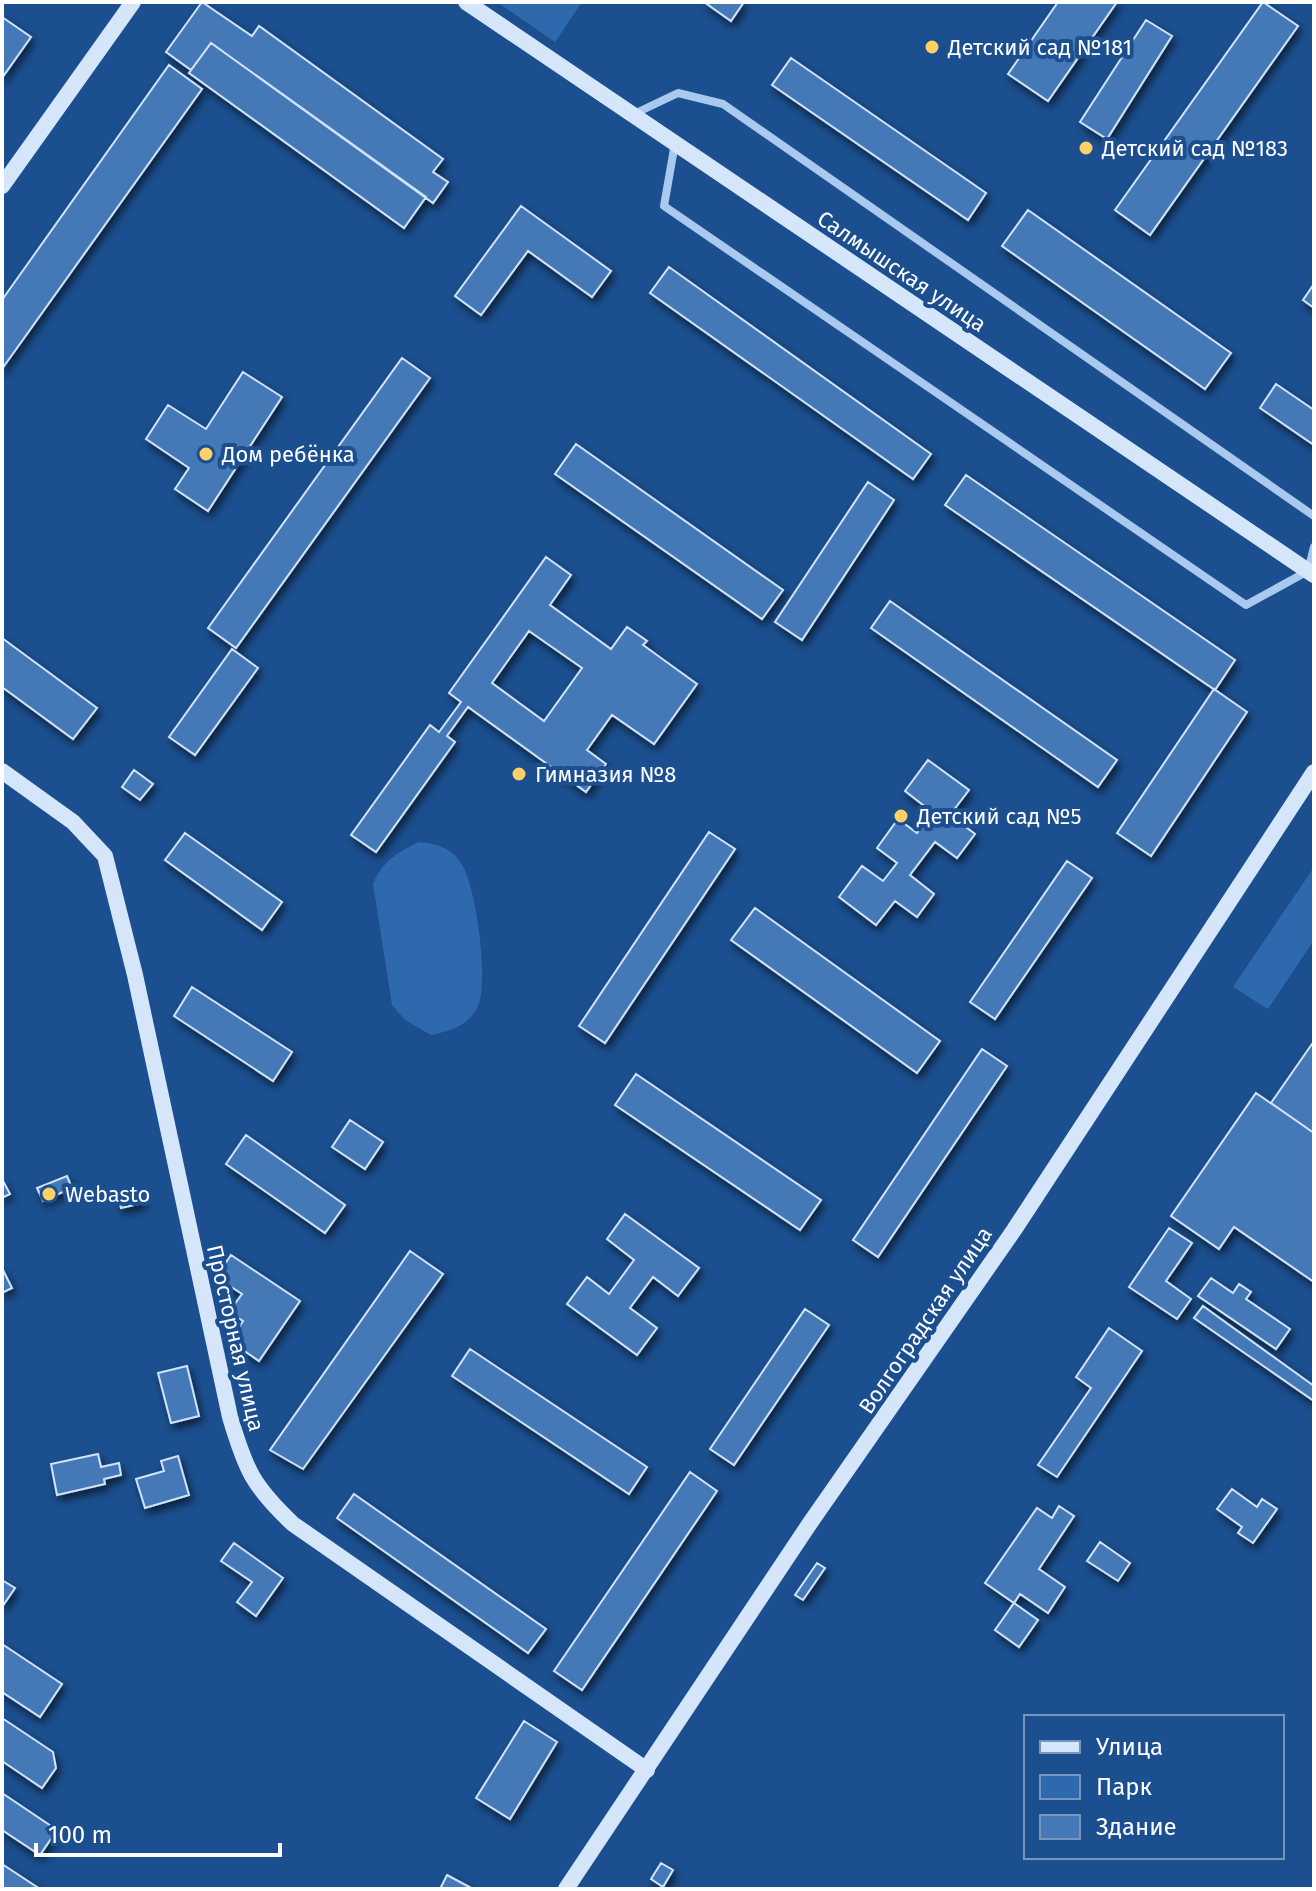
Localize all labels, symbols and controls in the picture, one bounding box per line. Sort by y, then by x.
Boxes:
place label: Детский сад №181 [947,34,1132,61]
marker: Детский сад №181 [923,38,941,56]
place label: Детский сад №183 [1101,135,1288,162]
marker: Детский сад №183 [1077,139,1095,157]
street label: Салмышская улица [812,205,991,338]
place label: Дом ребёнка [221,441,355,468]
marker: Дом ребёнка [197,445,215,463]
place label: Гимназия №8 [535,761,676,788]
marker: Гимназия №8 [510,765,528,783]
place label: Детский сад №5 [916,803,1082,830]
marker: Детский сад №5 [892,807,910,825]
place label: Webasto [65,1181,150,1208]
marker: Webasto [40,1185,58,1203]
street label: Волгоградская улица [853,1222,998,1419]
street label: Просторная улица [201,1242,270,1434]
legend [1024,1715,1284,1859]
text: Улица [1096,1733,1163,1761]
text: Парк [1096,1773,1153,1801]
scale bar [36,1807,280,1857]
text: Здание [1096,1813,1177,1841]
text: 100 m [48,1821,112,1849]

